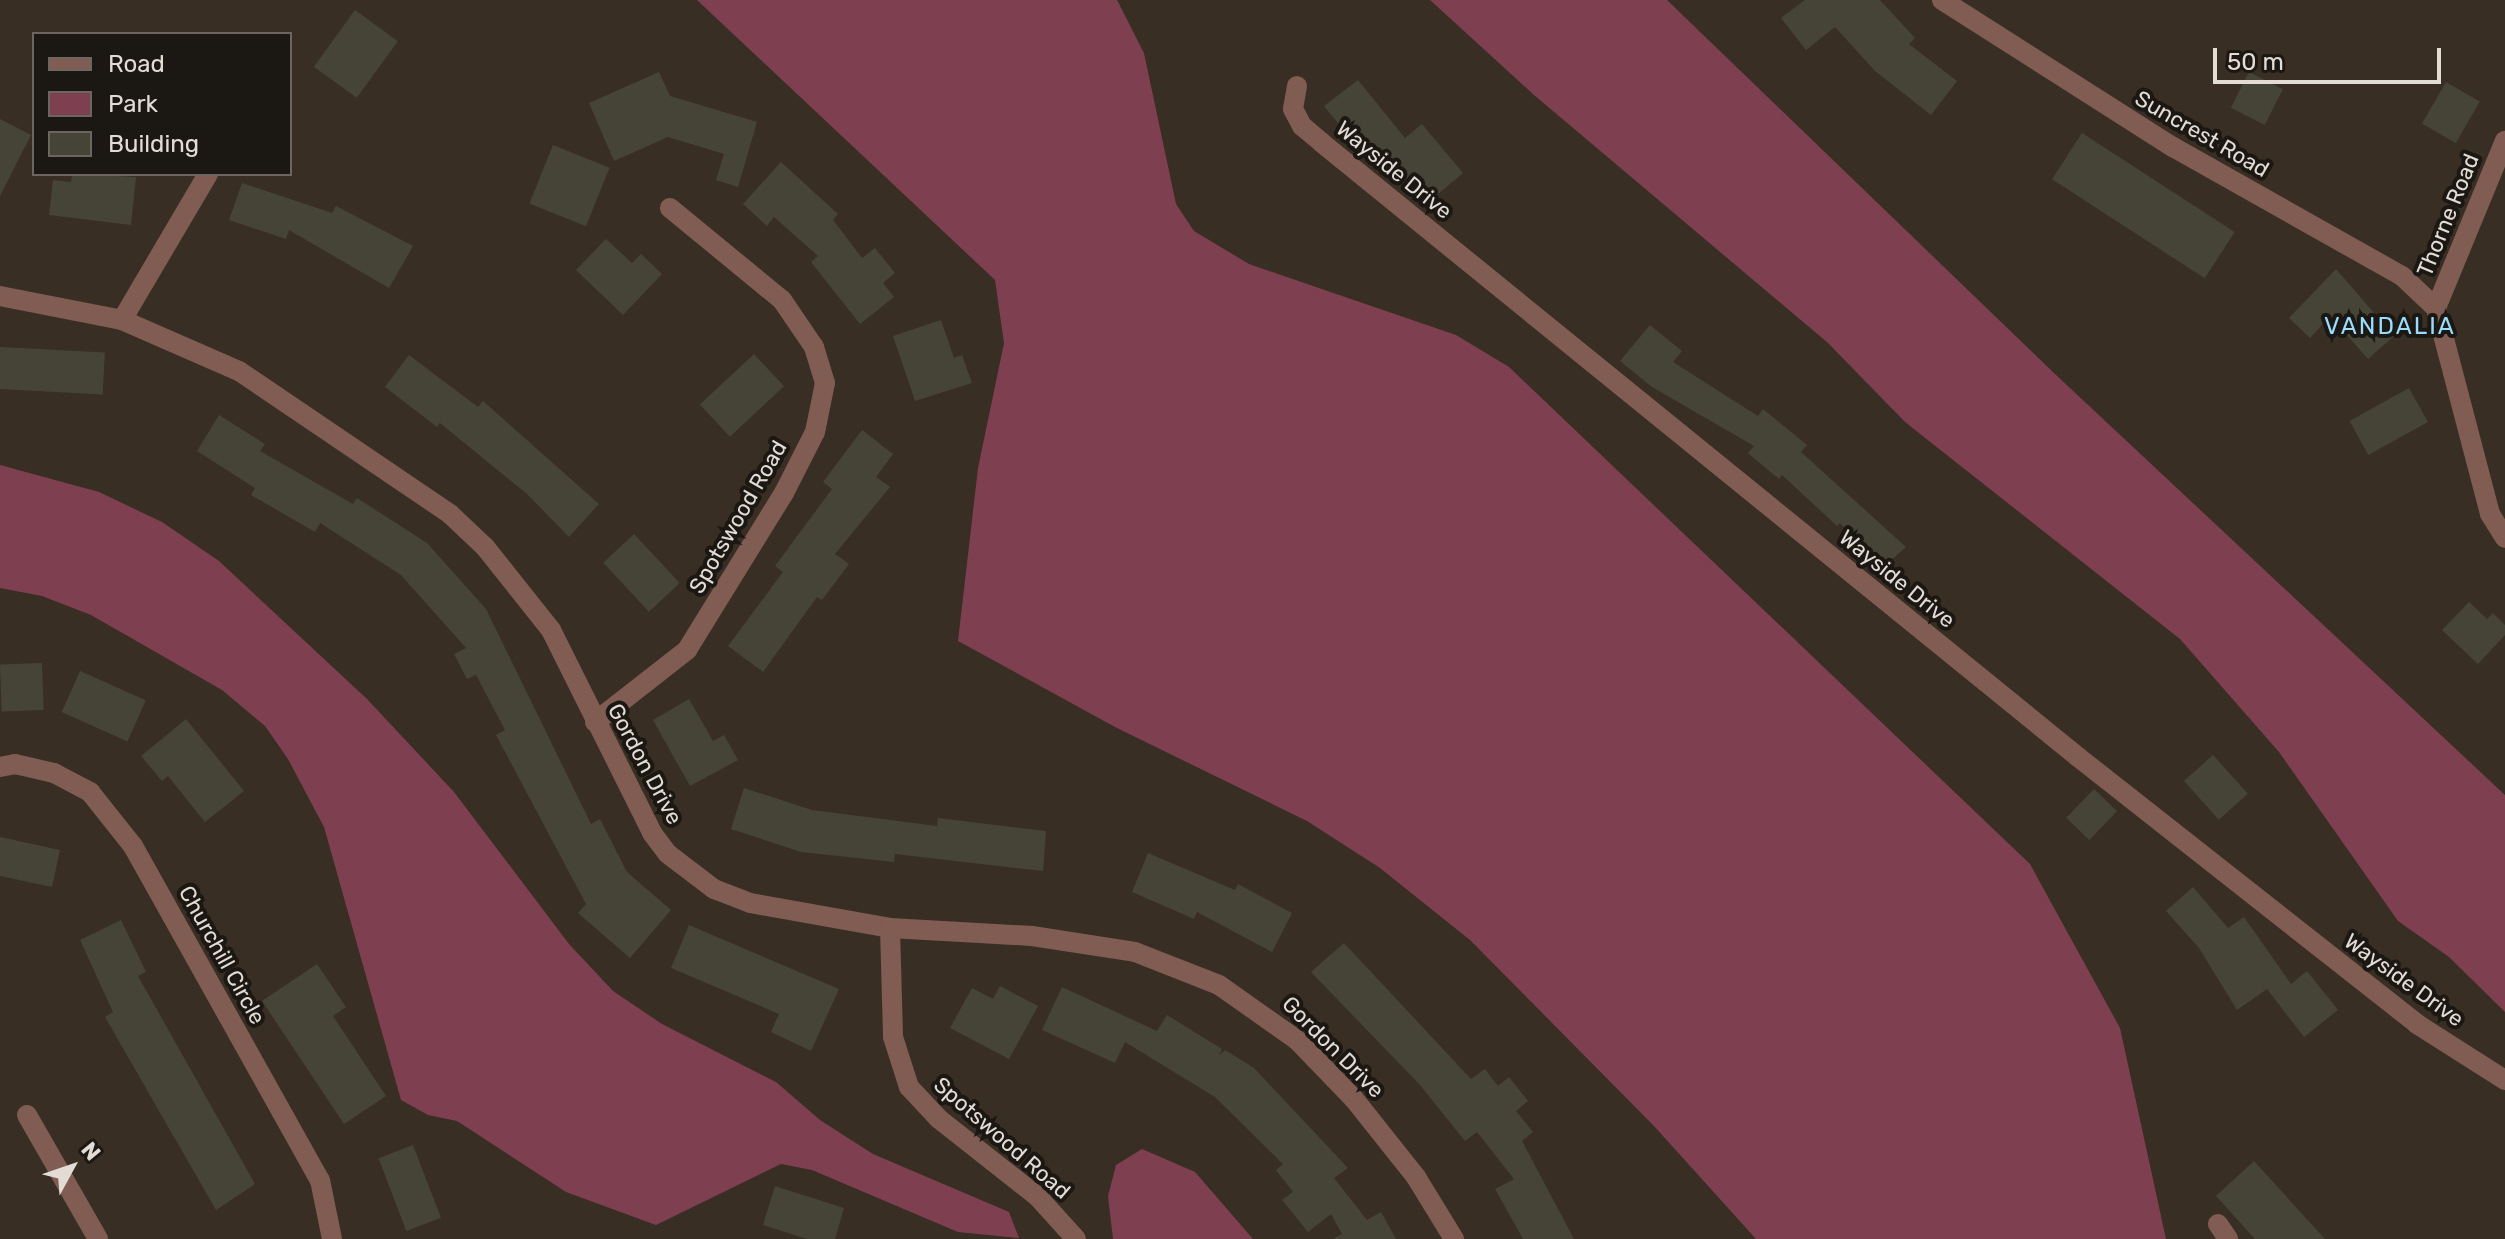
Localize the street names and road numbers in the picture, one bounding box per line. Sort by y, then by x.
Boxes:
street label: Suncrest Road [2130,85,2274,183]
street label: Wayside Drive [1331,115,1457,225]
street label: Thorne Road [2411,150,2485,280]
street label: Spotswood Road [684,436,792,598]
street label: Wayside Drive [1834,524,1960,634]
street label: Gordon Drive [602,699,688,829]
street label: Churchill Circle [173,881,271,1029]
street label: Wayside Drive [2339,928,2469,1032]
street label: Gordon Drive [1277,991,1389,1103]
street label: Spotswood Road [928,1072,1076,1204]

